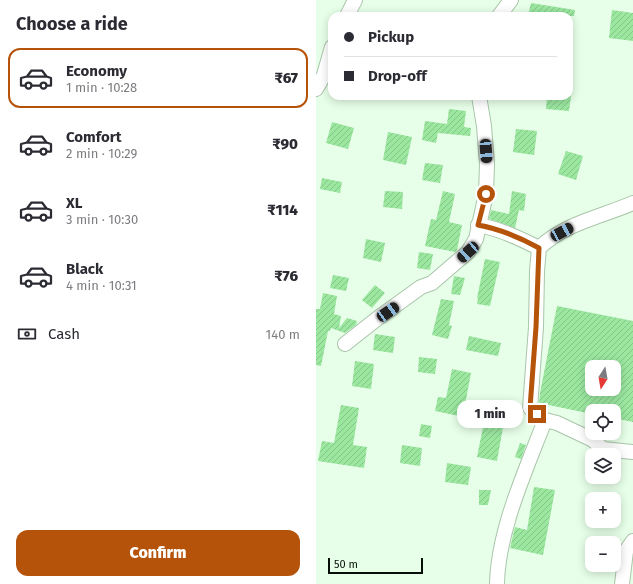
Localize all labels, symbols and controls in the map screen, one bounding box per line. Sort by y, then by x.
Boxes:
text: Choose a ride [16,13,128,35]
text: Pickup [368,28,414,46]
icon: car [18,60,54,96]
text: Economy [66,62,127,80]
text: Drop-off [368,67,427,85]
text: ₹67 [274,69,298,87]
text: 1 min · 10:28 [66,80,137,95]
icon: car [18,126,54,162]
text: Comfort [66,128,122,146]
text: ₹90 [272,135,298,153]
car [479,139,493,163]
text: 2 min · 10:29 [66,146,137,161]
route start [477,185,495,203]
icon: car [18,192,54,228]
text: XL [66,194,82,212]
text: ₹114 [267,201,298,219]
text: 3 min · 10:30 [66,212,138,227]
car [549,221,575,243]
car [455,240,481,264]
icon: car [18,258,54,294]
text: Black [66,260,103,278]
text: ₹76 [274,267,298,285]
text: 4 min · 10:31 [66,278,137,293]
car [375,300,401,324]
icon: cash [16,323,38,345]
text: Cash [48,325,80,343]
text: 140 m [266,327,300,342]
north arrow [585,360,621,396]
map controls [585,360,621,572]
callout: 1 min [457,400,523,428]
button: locate [585,404,621,440]
route end [528,405,546,423]
text: 1 min [474,406,506,421]
button: layers [585,448,621,484]
button: + [585,492,621,528]
button: Confirm [16,530,300,576]
button: − [585,536,621,572]
scale bar [328,556,423,575]
text: 50 m [334,558,358,571]

